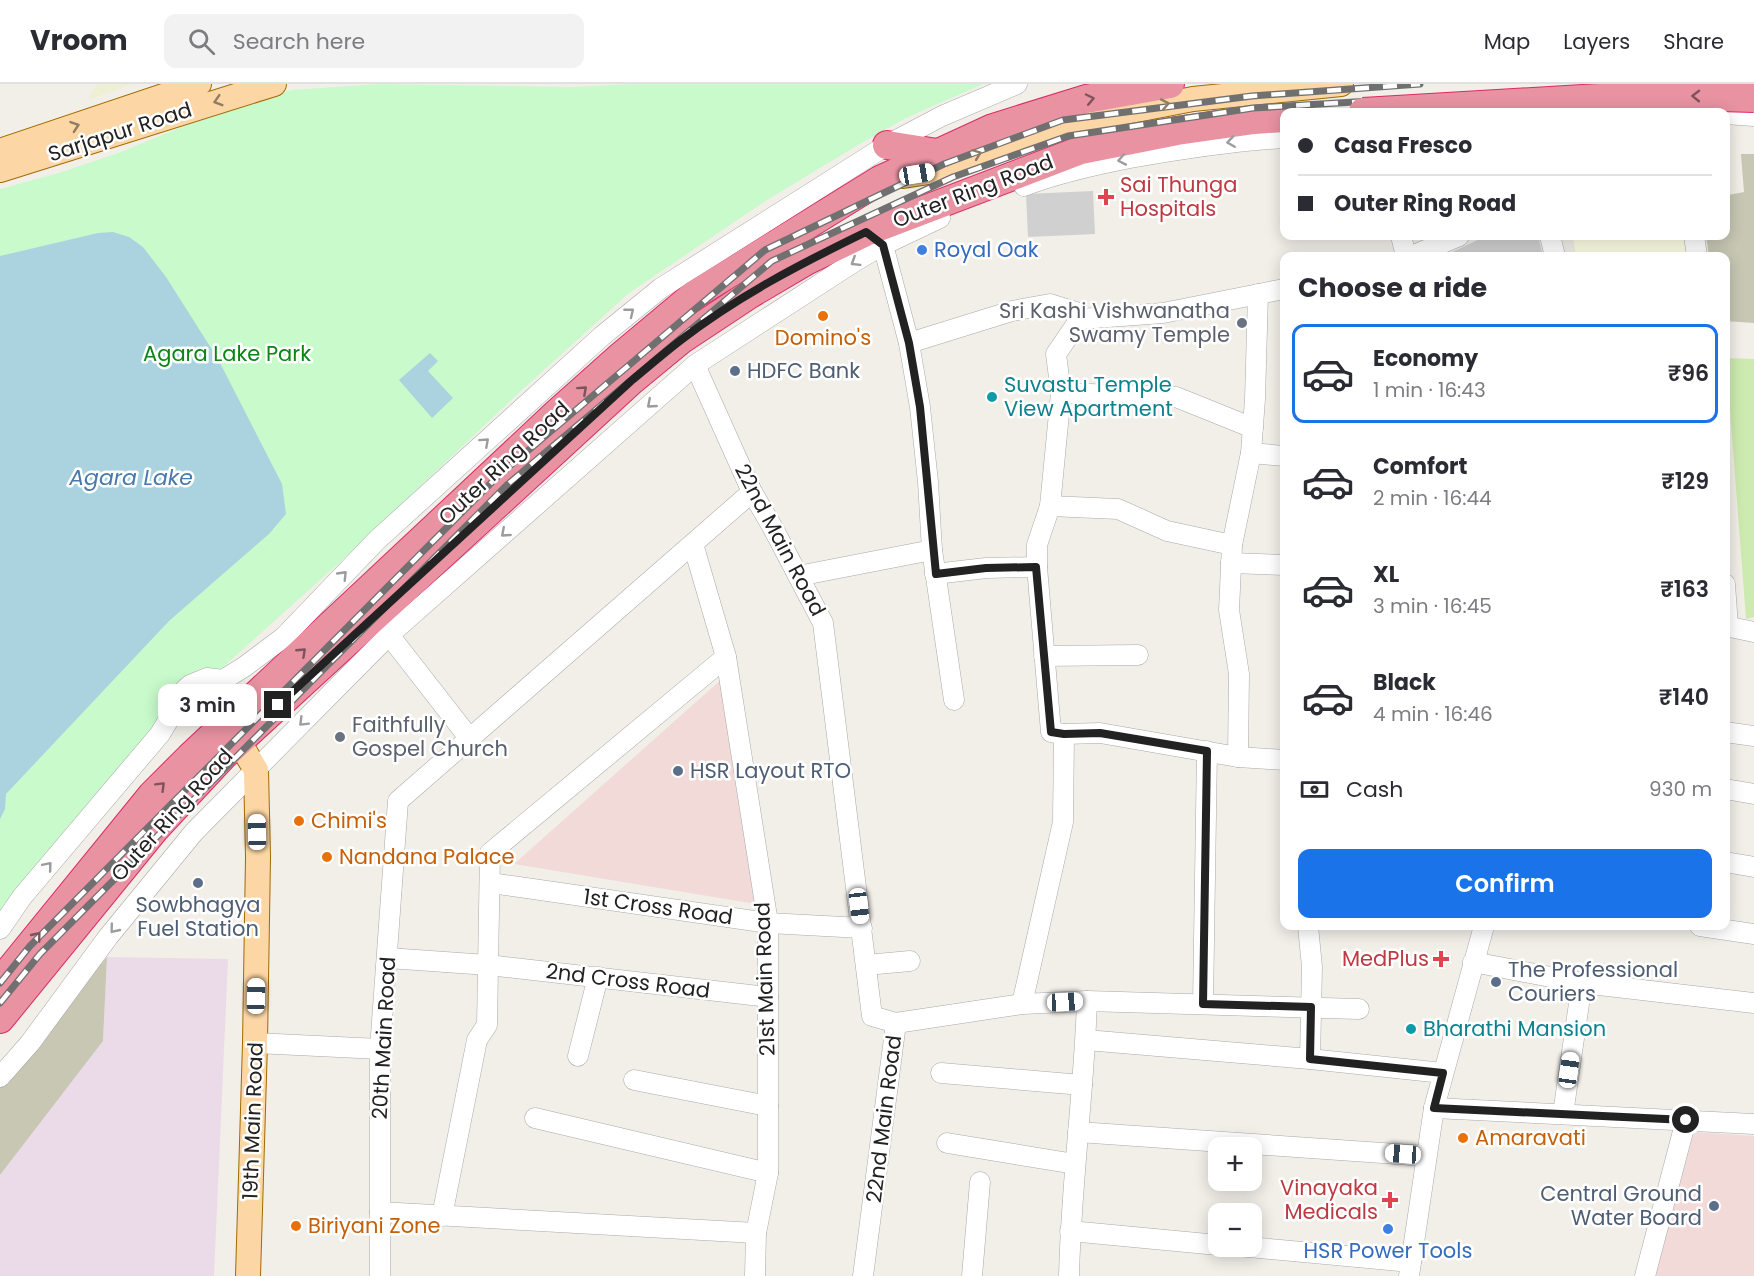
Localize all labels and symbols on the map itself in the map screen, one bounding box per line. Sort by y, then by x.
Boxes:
one-way arrow [1691,89,1700,102]
one-way arrow [1085,93,1095,106]
one-way arrow [213,94,224,106]
street label: Sarjapur Road [44,95,195,168]
one-way arrow [1160,98,1170,111]
one-way arrow [70,120,80,133]
one-way arrow [1227,135,1236,147]
street label: Outer Ring Road [888,147,1057,235]
one-way arrow [971,149,982,162]
one-way arrow [1117,153,1127,166]
car [898,162,936,186]
place label: Sai Thunga Hospitals [1120,170,1237,223]
marker: Sai Thunga Hospitals [1097,188,1115,206]
place label: Royal Oak [934,235,1039,264]
marker: Royal Oak [915,243,929,257]
one-way arrow [850,254,861,265]
place label: Sri Kashi Vishwanatha Swamy Temple [999,296,1230,349]
one-way arrow [623,309,634,320]
marker: Domino's [816,309,830,323]
marker: Sri Kashi Vishwanatha Swamy Temple [1235,316,1249,330]
place label: Domino's [775,323,871,352]
park label: Agara Lake Park [143,339,311,368]
place label: HDFC Bank [747,356,860,385]
marker: HDFC Bank [728,364,742,378]
place label: Suvastu Temple View Apartment [1004,370,1173,423]
one-way arrow [576,386,587,397]
marker: Suvastu Temple View Apartment [985,390,999,404]
street label: Outer Ring Road [432,394,576,531]
one-way arrow [647,397,658,408]
one-way arrow [478,438,488,449]
street label: 22nd Main Road [728,459,833,621]
water label: Agara Lake [68,462,193,493]
one-way arrow [501,526,511,537]
one-way arrow [335,572,346,583]
one-way arrow [296,648,306,659]
callout: 3 min [158,684,257,726]
route end [264,691,291,718]
place label: Faithfully Gospel Church [352,710,508,763]
one-way arrow [300,714,311,725]
marker: Faithfully Gospel Church [333,730,347,744]
street label: Outer Ring Road [104,742,239,887]
place label: HSR Layout RTO [690,756,851,785]
marker: HSR Layout RTO [671,764,685,778]
one-way arrow [154,782,165,793]
place label: Chimi's [311,806,387,835]
car [248,814,266,850]
marker: Chimi's [292,814,306,828]
place label: Nandana Palace [339,842,515,871]
marker: Nandana Palace [320,850,334,864]
one-way arrow [41,862,52,873]
marker: Sowbhagya Fuel Station [191,876,205,890]
street label: 1st Cross Road [582,882,735,931]
car [848,887,870,925]
place label: Sowbhagya Fuel Station [135,890,261,943]
street label: 21st Main Road [747,902,782,1057]
one-way arrow [110,922,121,933]
one-way arrow [30,932,41,943]
place label: MedPlus [1342,944,1429,973]
marker: MedPlus [1434,952,1448,966]
place label: The Professional Couriers [1508,955,1678,1008]
street label: 20th Main Road [365,956,402,1120]
street label: 2nd Cross Road [544,956,712,1005]
marker: The Professional Couriers [1489,975,1503,989]
car [247,978,265,1014]
car [1047,992,1083,1012]
place label: Bharathi Mansion [1423,1014,1606,1043]
marker: Bharathi Mansion [1404,1022,1418,1036]
street label: 22nd Main Road [859,1034,908,1204]
street label: 19th Main Road [235,1042,270,1200]
car [1558,1051,1580,1089]
route start [1672,1106,1699,1133]
place label: Amaravati [1475,1123,1586,1152]
marker: Amaravati [1456,1131,1470,1145]
car [1384,1144,1422,1164]
place label: Vinayaka Medicals [1280,1173,1378,1226]
place label: Central Ground Water Board [1540,1179,1702,1232]
marker: Vinayaka Medicals [1383,1193,1397,1207]
marker: Central Ground Water Board [1707,1199,1721,1213]
place label: Biriyani Zone [308,1211,441,1240]
marker: Biriyani Zone [289,1219,303,1233]
marker: HSR Power Tools [1381,1222,1395,1236]
place label: HSR Power Tools [1304,1236,1472,1265]

